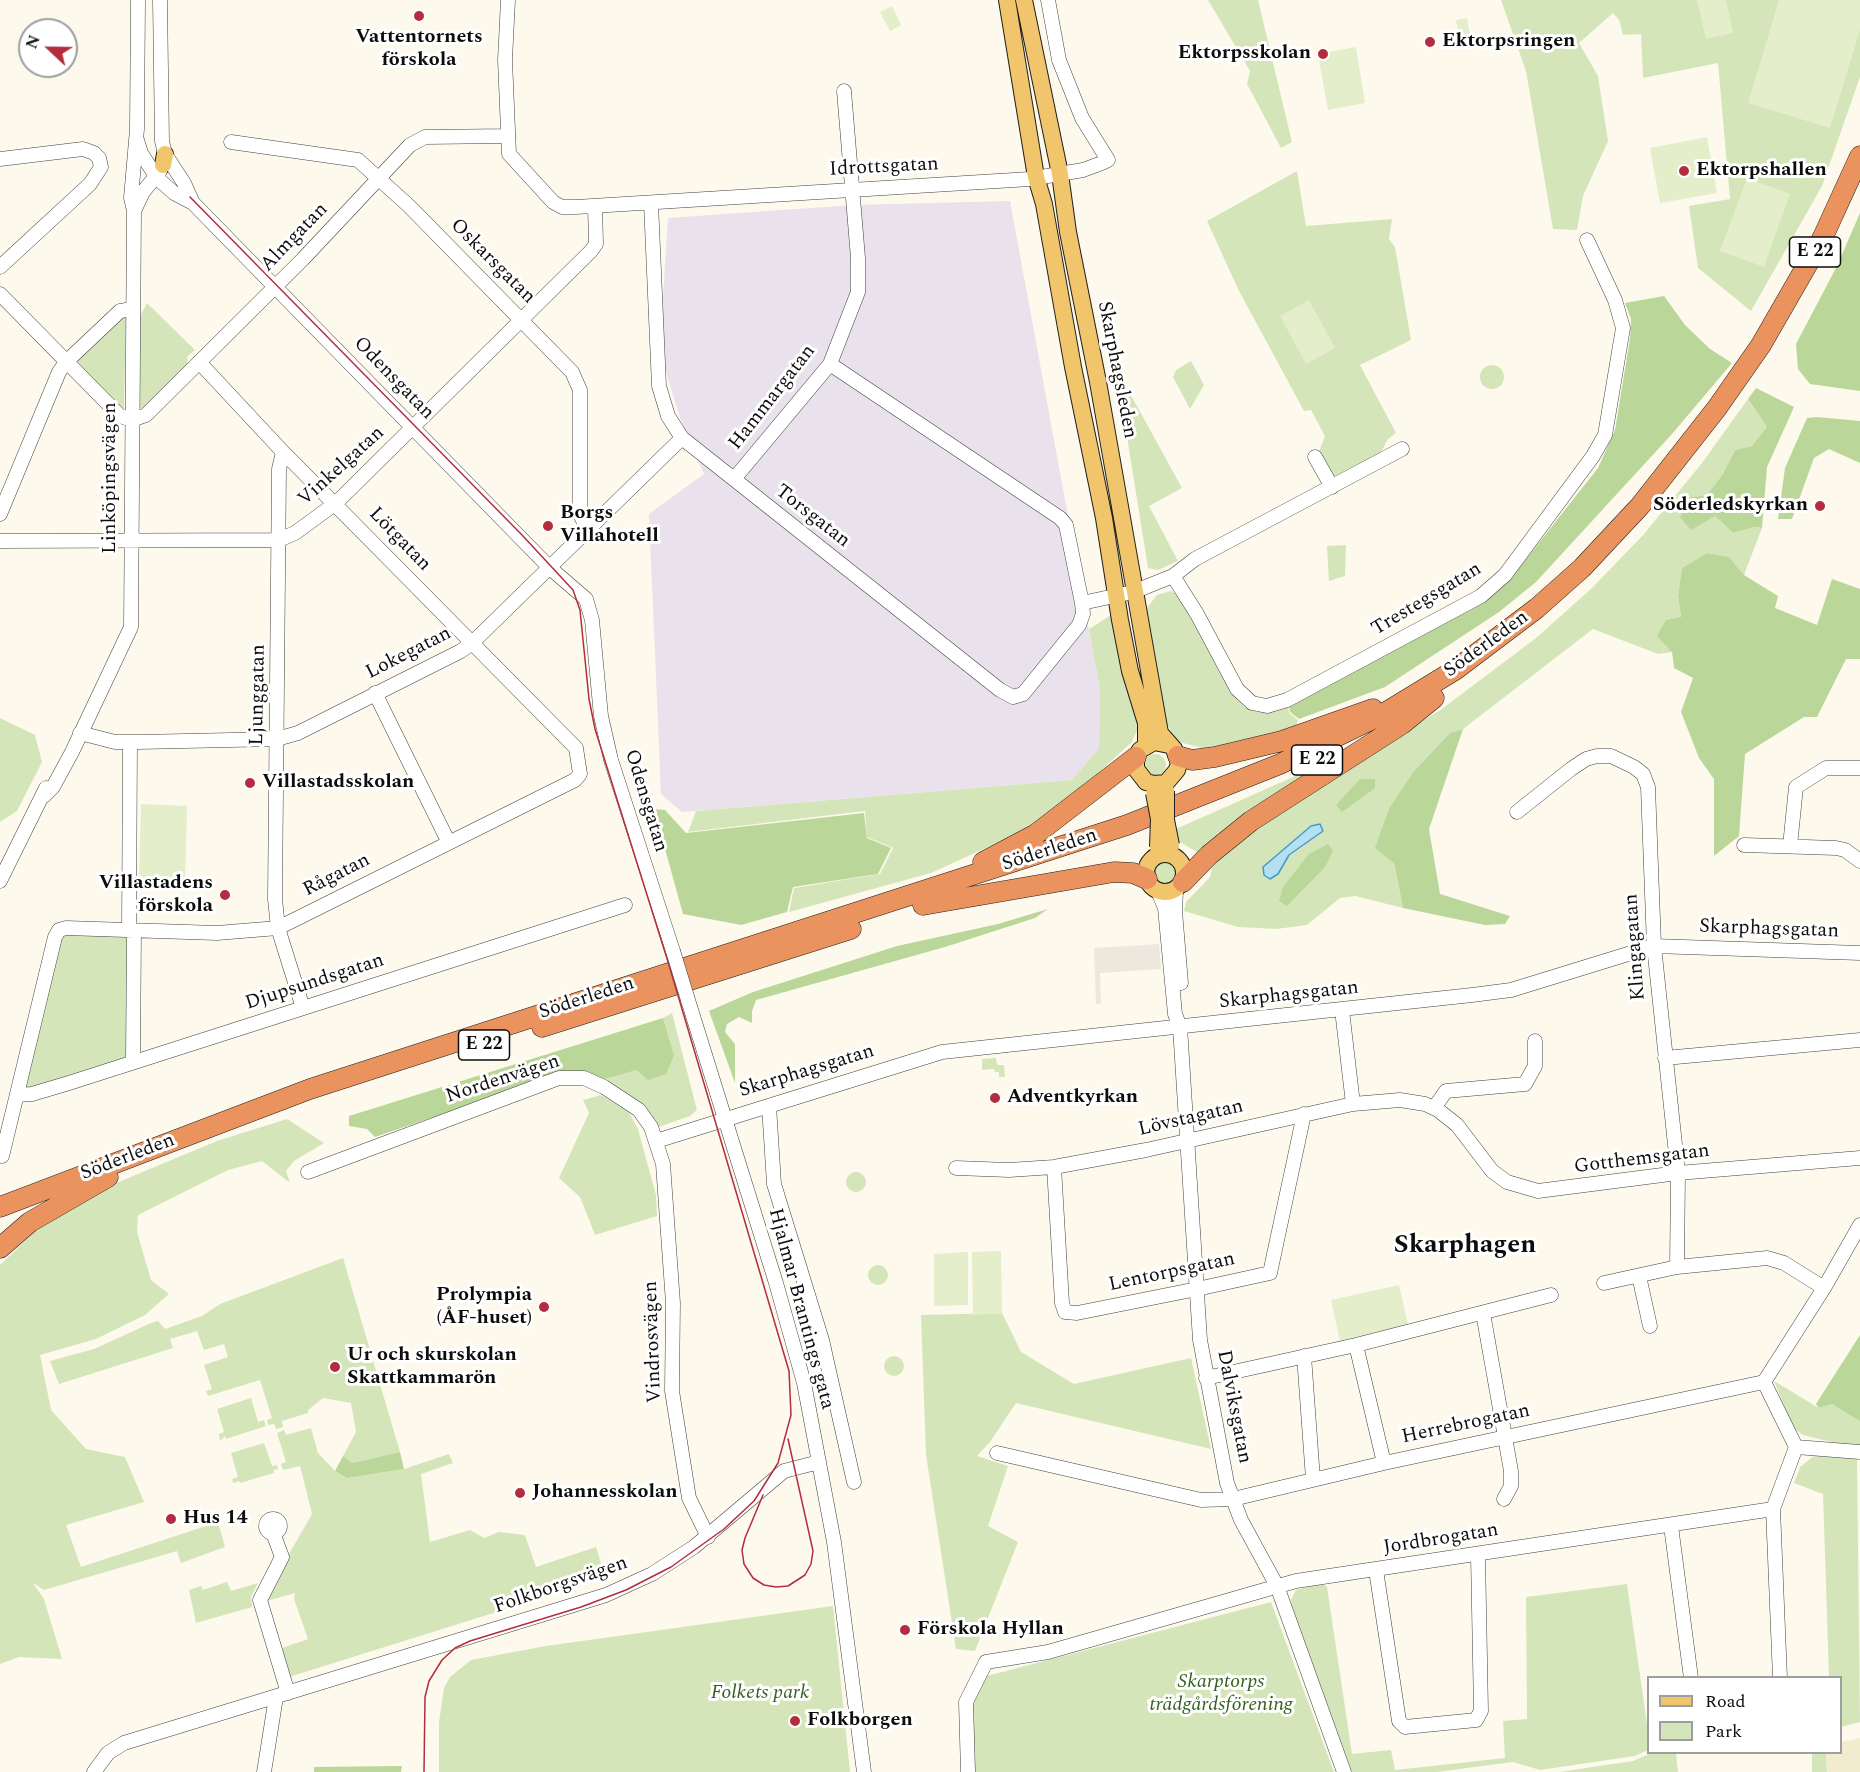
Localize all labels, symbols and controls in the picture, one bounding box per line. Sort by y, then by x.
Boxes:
marker: Vattentornets förskola [412,9,426,23]
north arrow [18,18,78,78]
place label: Vattentornets förskola [355,26,483,73]
place label: Ektorpsringen [1442,30,1575,54]
text: N [20,31,47,53]
marker: Ektorpsringen [1423,35,1437,49]
place label: Ektorpsskolan [1178,42,1311,66]
marker: Ektorpsskolan [1316,47,1330,61]
street label: Idrottsgatan [829,153,939,183]
place label: Ektorpshallen [1696,159,1827,183]
marker: Ektorpshallen [1677,164,1691,178]
street label: Almgatan [256,198,334,278]
street label: Oskarsgatan [444,214,540,310]
road number: E 22 [1790,237,1840,267]
street label: Skarphagsleden [1091,299,1141,441]
street label: Odensgatan [348,333,438,425]
street label: Hammargatan [724,341,822,455]
street label: Linköpingsvägen [99,402,123,554]
street label: Vinkelgatan [294,422,390,512]
street label: Torsgatan [770,480,854,554]
place label: Söderledskyrkan [1653,494,1808,518]
marker: Söderledskyrkan [1813,499,1827,513]
place label: Borgs Villahotell [560,502,659,549]
street label: Lötgatan [363,503,435,577]
marker: Borgs Villahotell [541,519,555,533]
street label: Trestegsgatan [1368,558,1486,642]
street label: Söderleden [1440,606,1534,684]
street label: Lokegatan [362,622,456,686]
street label: Ljunggatan [246,644,272,746]
road number: E 22 [1292,745,1342,775]
street label: Odensgatan [618,747,672,855]
place label: Villastadsskolan [262,771,414,795]
marker: Villastadsskolan [243,776,257,790]
street label: Söderleden [999,824,1101,878]
street label: Rågatan [299,849,375,903]
place label: Villastadens förskola [99,872,213,919]
marker: Villastadens förskola [218,888,232,902]
street label: Klingagatan [1620,893,1652,1001]
street label: Skarphagsgatan [1699,916,1839,944]
street label: Djupsundsgatan [243,949,387,1017]
street label: Söderleden [536,972,638,1026]
street label: Skarphagsgatan [1218,977,1360,1015]
road number: E 22 [458,1030,510,1060]
street label: Skarphagsgatan [737,1040,877,1104]
street label: Nordenvägen [443,1050,563,1110]
place label: Adventkyrkan [1007,1086,1138,1110]
marker: Adventkyrkan [988,1091,1002,1105]
street label: Lövstagatan [1136,1095,1246,1143]
street label: Söderleden [78,1129,178,1187]
street label: Gotthemsgatan [1573,1140,1711,1180]
street label: Hjalmar Brantings gata [762,1206,838,1412]
district label: Skarphagen [1394,1231,1536,1263]
street label: Lentorpsgatan [1107,1248,1237,1298]
street label: Vindrosvägen [640,1280,668,1404]
place label: Prolympia (ÅF-huset) [436,1284,532,1331]
marker: Prolympia (ÅF-huset) [537,1300,551,1314]
place label: Ur och skurskolan Skattkammarön [347,1344,517,1391]
street label: Dalviksgatan [1210,1348,1256,1466]
marker: Ur och skurskolan Skattkammarön [328,1360,342,1374]
street label: Herrebrogatan [1400,1400,1532,1450]
place label: Johannesskolan [532,1481,678,1505]
marker: Johannesskolan [513,1486,527,1500]
place label: Hus 14 [183,1507,248,1531]
marker: Hus 14 [164,1512,178,1526]
street label: Jordbrogatan [1382,1519,1500,1561]
street label: Folkborgsvägen [491,1552,631,1620]
place label: Förskola Hyllan [917,1618,1064,1642]
marker: Förskola Hyllan [898,1623,912,1637]
park label: Skarptorps trädgårdsförening [1149,1671,1293,1718]
legend [1647,1676,1842,1754]
park label: Folkets park [711,1682,809,1706]
text: Road [1705,1688,1746,1715]
place label: Folkborgen [807,1709,913,1733]
marker: Folkborgen [788,1714,802,1728]
text: Park [1705,1718,1742,1745]

